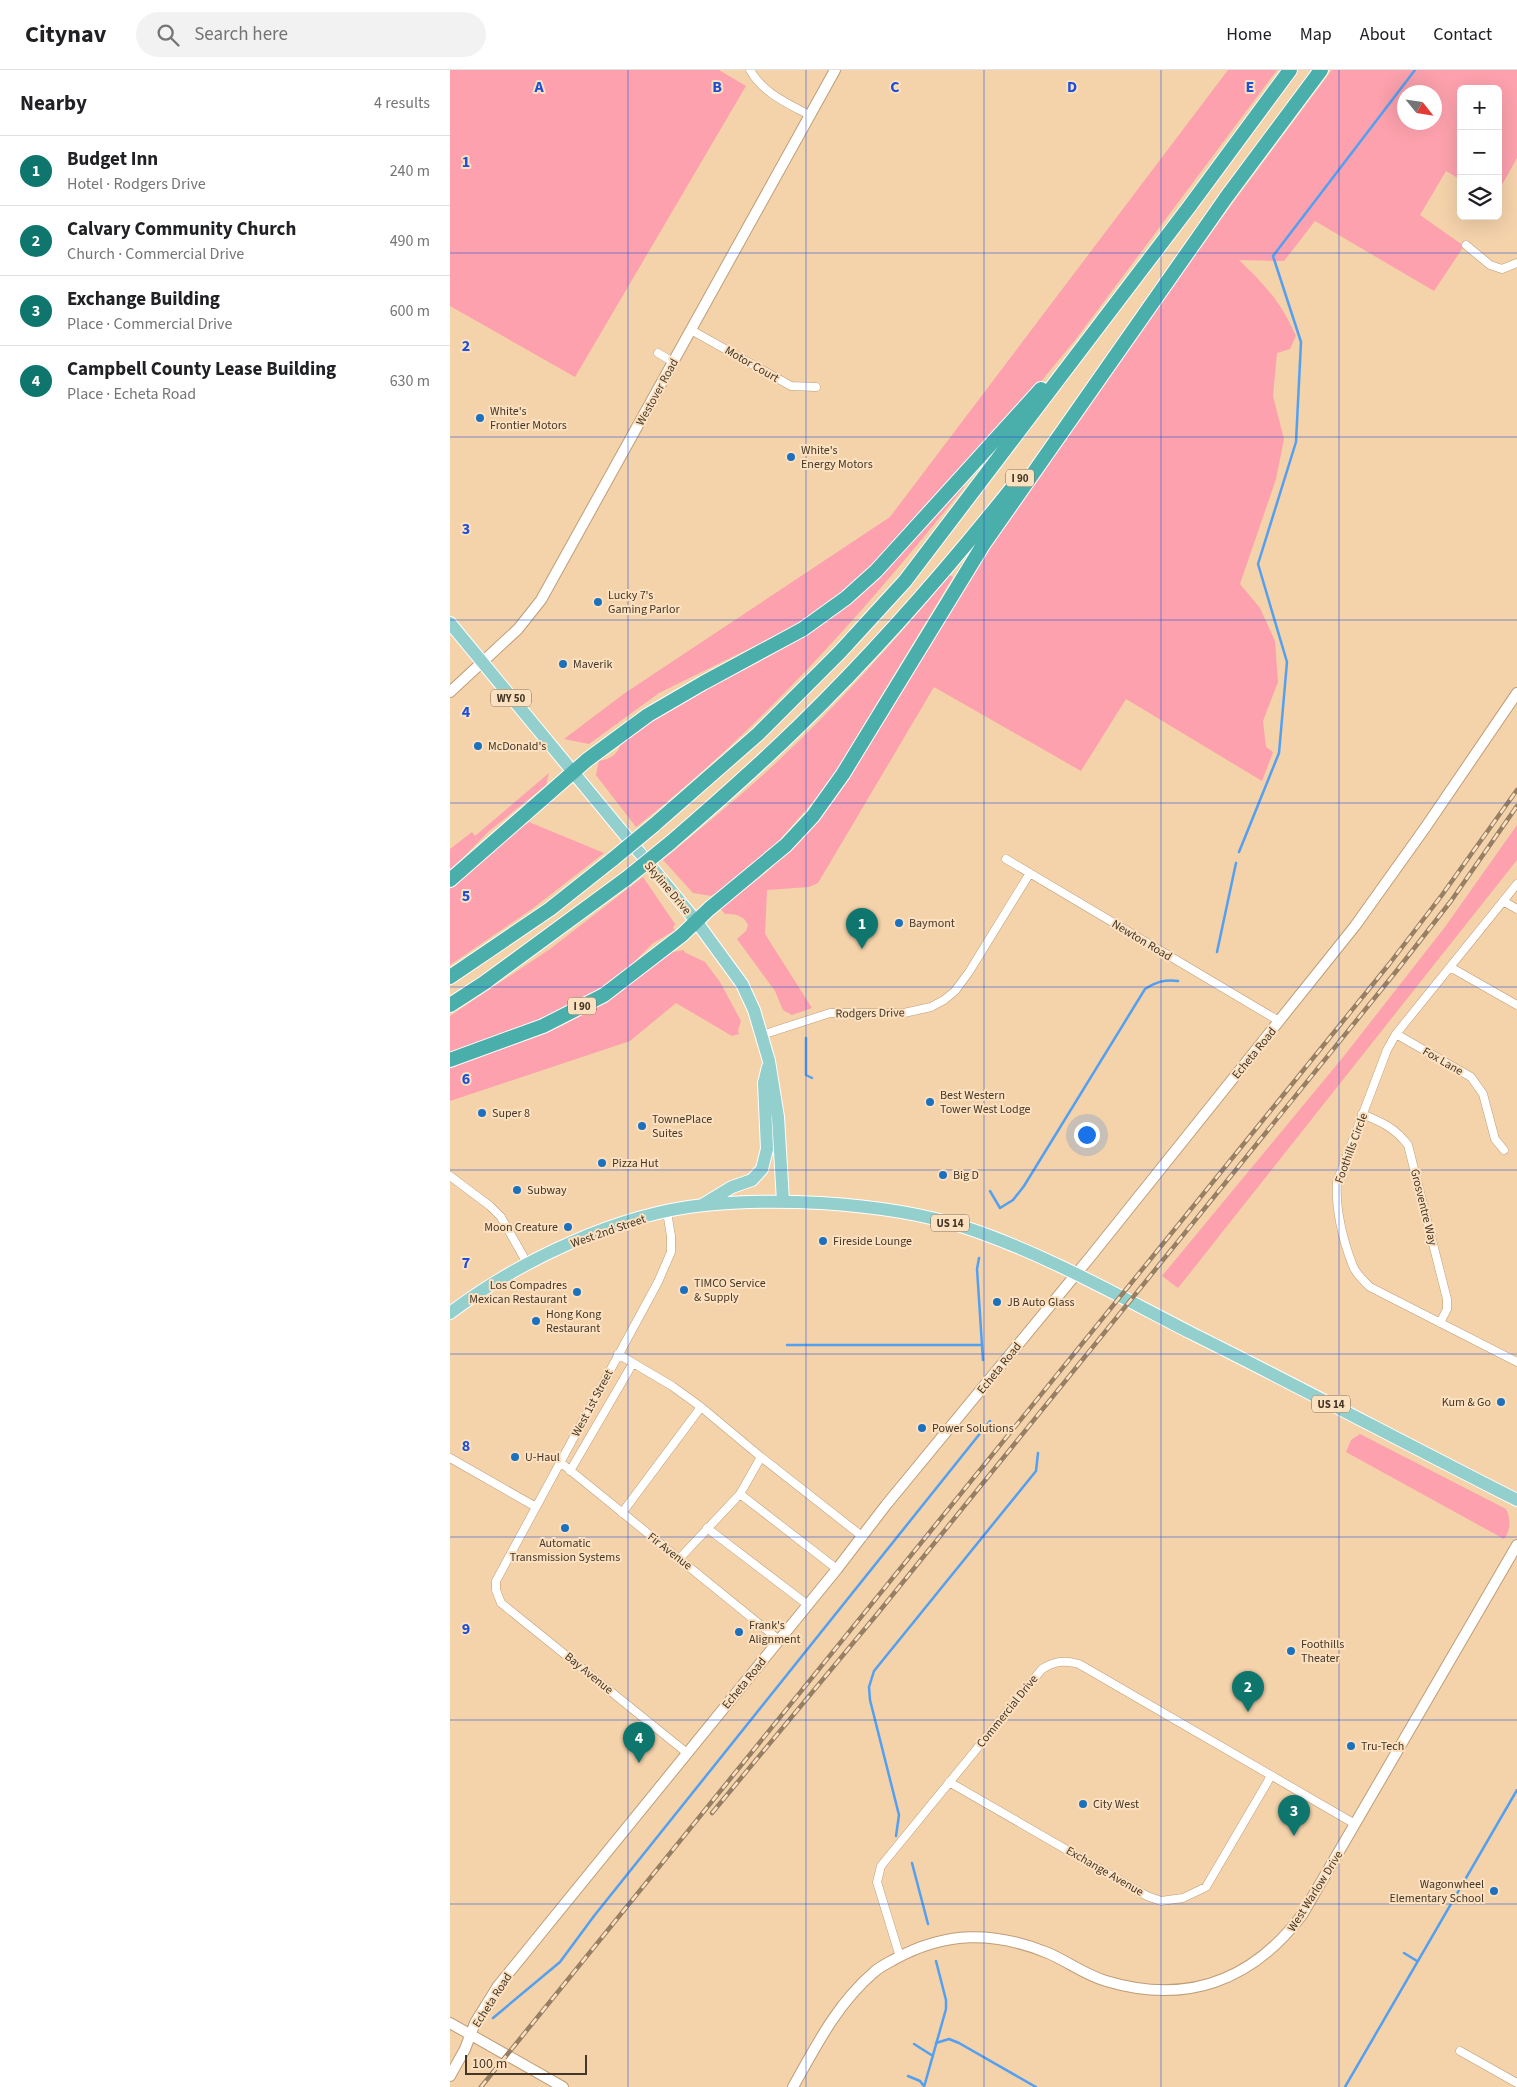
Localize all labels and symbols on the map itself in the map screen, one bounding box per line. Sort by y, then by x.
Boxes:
text: A [533,76,544,98]
text: B [712,76,722,98]
text: C [890,76,900,98]
text: D [1067,76,1077,98]
text: E [1246,76,1254,98]
north arrow [1397,85,1442,130]
text: 1 [462,151,470,173]
text: 2 [462,335,470,357]
street label: Motor Court [721,342,782,387]
street label: Westover Road [632,356,683,429]
place label: White's Frontier Motors [490,403,567,434]
marker: White's Frontier Motors [474,412,486,424]
place label: White's Energy Motors [801,442,873,473]
marker: White's Energy Motors [785,451,797,463]
road number: I 90 [1006,469,1034,486]
text: 3 [462,518,470,540]
place label: Lucky 7's Gaming Parlor [608,587,680,618]
marker: Lucky 7's Gaming Parlor [592,596,604,608]
place label: Maverik [573,656,612,673]
marker: Maverik [557,658,569,670]
road number: WY 50 [491,690,531,706]
text: 4 [462,701,471,723]
place label: McDonald's [488,738,546,755]
marker: McDonald's [472,740,484,752]
street label: Skyline Drive [640,858,695,919]
text: 5 [462,885,470,907]
pin: 1 [846,908,878,949]
place label: Baymont [909,915,955,932]
street label: Newton Road [1108,916,1175,965]
marker: Baymont [893,917,905,929]
road number: I 90 [568,998,596,1014]
street label: Rodgers Drive [835,1004,905,1023]
street label: Echeta Road [1228,1024,1281,1083]
street label: Fox Lane [1419,1043,1466,1080]
text: 6 [462,1068,470,1090]
place label: Best Western Tower West Lodge [940,1087,1031,1118]
marker: Best Western Tower West Lodge [924,1096,936,1108]
place label: Super 8 [492,1105,530,1122]
marker: Super 8 [476,1107,488,1119]
street label: Foothills Circle [1331,1110,1372,1186]
place label: TownePlace Suites [652,1111,712,1142]
marker: TownePlace Suites [636,1120,648,1132]
your location [1074,1122,1100,1148]
place label: Pizza Hut [612,1155,659,1172]
marker: Pizza Hut [596,1157,608,1169]
place label: Big D [953,1167,979,1184]
street label: Grosventre Way [1406,1167,1441,1248]
marker: Big D [937,1169,949,1181]
place label: Subway [527,1182,567,1199]
marker: Subway [511,1184,523,1196]
street label: West 2nd Street [568,1211,648,1252]
road number: US 14 [931,1214,969,1232]
place label: Moon Creature [484,1219,558,1236]
marker: Moon Creature [562,1221,574,1233]
place label: Fireside Lounge [833,1233,912,1250]
marker: Fireside Lounge [817,1235,829,1247]
text: 7 [462,1252,470,1274]
place label: TIMCO Service & Supply [694,1275,766,1306]
place label: Los Compadres Mexican Restaurant [469,1277,567,1308]
marker: TIMCO Service & Supply [678,1284,690,1296]
marker: Los Compadres Mexican Restaurant [571,1286,583,1298]
place label: JB Auto Glass [1007,1294,1075,1311]
marker: JB Auto Glass [991,1296,1003,1308]
place label: Hong Kong Restaurant [546,1306,601,1337]
marker: Hong Kong Restaurant [530,1315,542,1327]
street label: Echeta Road [973,1339,1026,1398]
street label: West 1st Street [568,1367,617,1440]
place label: Kum & Go [1442,1394,1491,1411]
road number: US 14 [1312,1396,1350,1412]
marker: Kum & Go [1495,1396,1507,1408]
place label: Power Solutions [932,1420,1014,1437]
marker: Power Solutions [916,1422,928,1434]
text: 8 [462,1435,470,1457]
place label: U-Haul [525,1449,560,1466]
marker: U-Haul [509,1451,521,1463]
marker: Automatic Transmission Systems [559,1522,571,1534]
street label: Fir Avenue [644,1529,696,1574]
place label: Automatic Transmission Systems [510,1535,620,1566]
place label: Frank's Alignment [749,1617,801,1648]
text: 9 [462,1618,470,1640]
marker: Frank's Alignment [733,1626,745,1638]
place label: Foothills Theater [1301,1636,1344,1667]
marker: Foothills Theater [1285,1645,1297,1657]
street label: Bay Avenue [561,1649,617,1698]
street label: Echeta Road [718,1654,771,1713]
street label: Commercial Drive [973,1671,1042,1751]
pin: 2 [1232,1671,1264,1712]
pin: 4 [623,1722,655,1763]
place label: Tru-Tech [1361,1738,1404,1755]
marker: Tru-Tech [1345,1740,1357,1752]
pin: 3 [1278,1795,1310,1836]
place label: City West [1093,1796,1139,1813]
marker: City West [1077,1798,1089,1810]
street label: Exchange Avenue [1063,1842,1147,1901]
street label: West Warlow Drive [1284,1847,1347,1935]
place label: Wagonwheel Elementary School [1389,1876,1484,1907]
marker: Wagonwheel Elementary School [1488,1885,1500,1897]
street label: Echeta Road [468,1970,516,2031]
scale bar [465,2052,588,2075]

